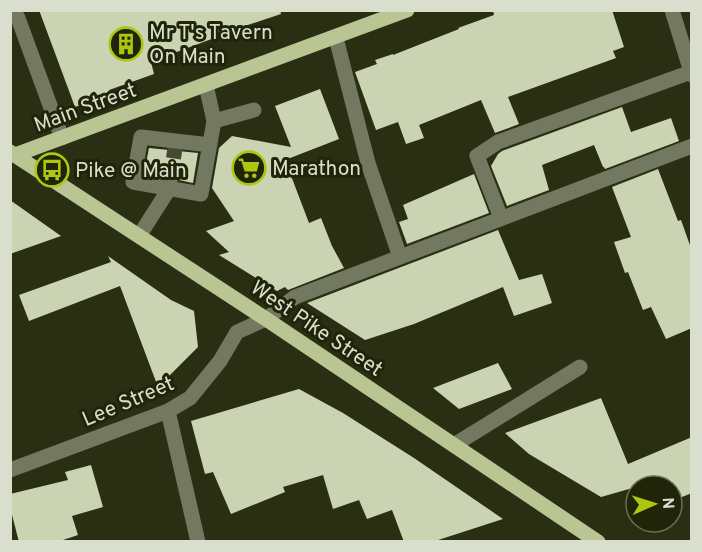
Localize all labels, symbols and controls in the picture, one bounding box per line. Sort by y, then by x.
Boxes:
place label: Mr T's Tavern On Main [149,20,273,71]
building icon: Mr T's Tavern On Main [108,26,144,62]
street label: Main Street [31,77,141,139]
supermarket icon: Marathon [231,150,267,186]
bus stop icon: Pike @ Main [34,152,70,188]
place label: Marathon [272,156,361,183]
place label: Pike @ Main [75,158,187,185]
street label: West Pike Street [245,275,388,383]
street label: Lee Street [78,371,179,434]
north arrow [624,474,684,534]
text: N [657,497,677,510]

